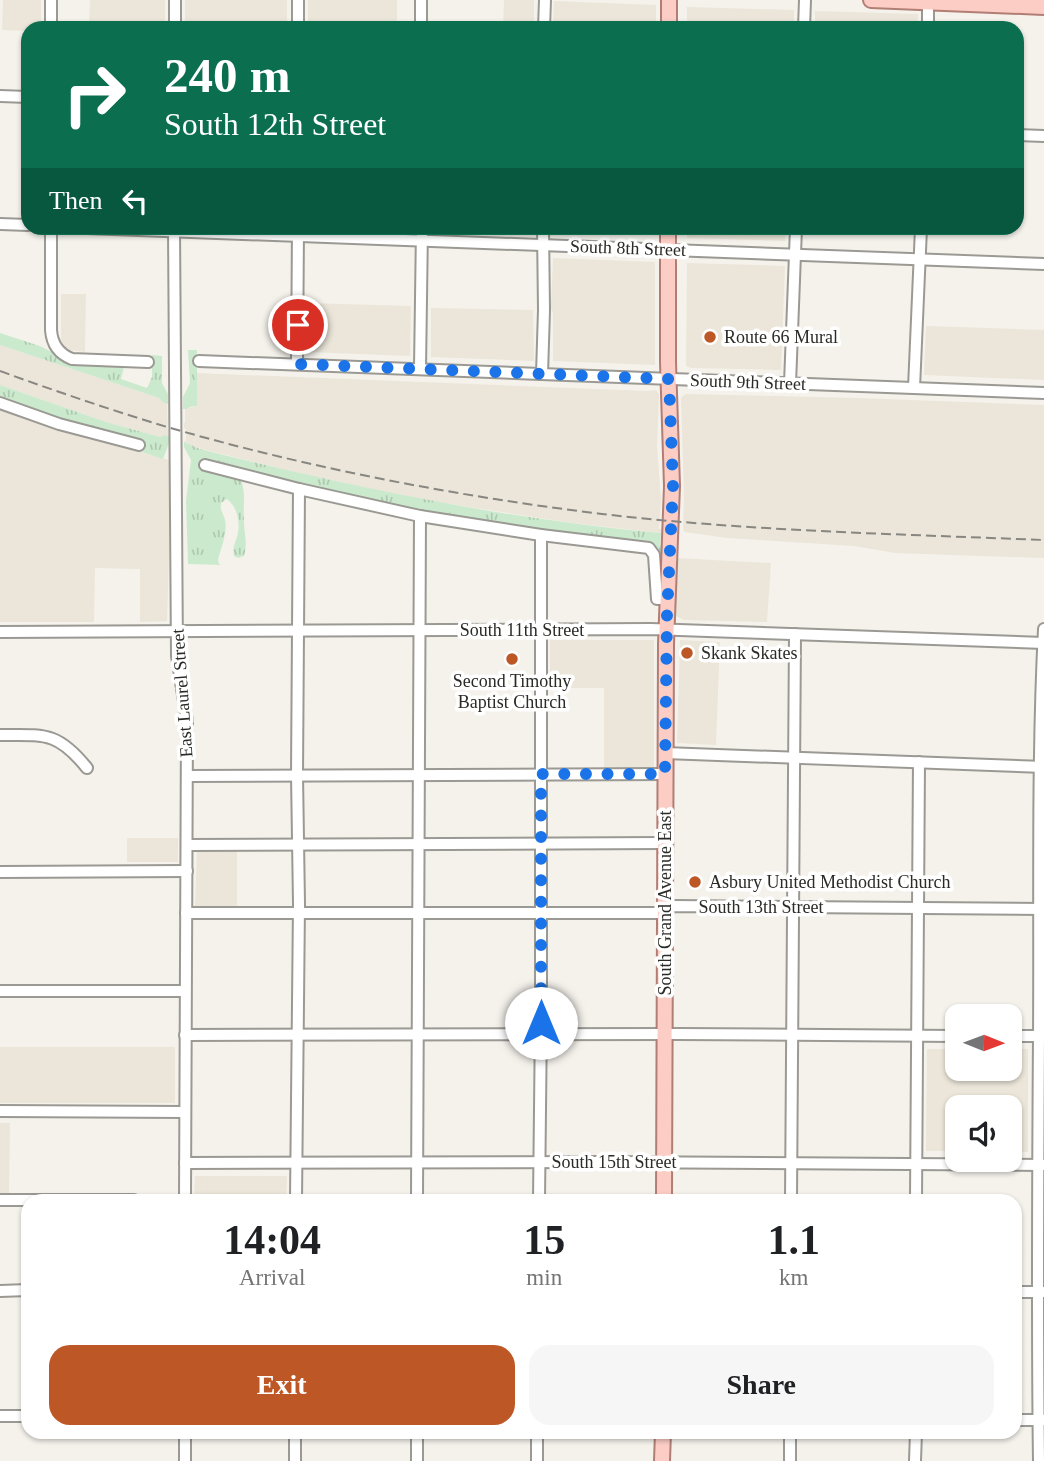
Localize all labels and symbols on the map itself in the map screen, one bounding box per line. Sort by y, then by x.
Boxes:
street label: South 8th Street [570,236,686,260]
pin [268,295,328,355]
place label: Route 66 Mural [724,327,838,347]
marker: Route 66 Mural [702,329,718,345]
street label: South 9th Street [690,370,806,394]
street label: South 11th Street [460,620,584,640]
street label: East Laurel Street [168,628,196,758]
place label: Skank Skates [701,643,798,663]
marker: Skank Skates [679,645,695,661]
marker: Second Timothy Baptist Church [504,651,520,667]
place label: Second Timothy Baptist Church [453,671,571,712]
street label: South Grand Avenue East [655,810,675,996]
place label: Asbury United Methodist Church [709,872,950,892]
marker: Asbury United Methodist Church [687,874,703,890]
street label: South 13th Street [699,897,824,917]
position arrow [504,986,578,1060]
north arrow [945,1004,1022,1082]
street label: South 15th Street [552,1152,677,1172]

